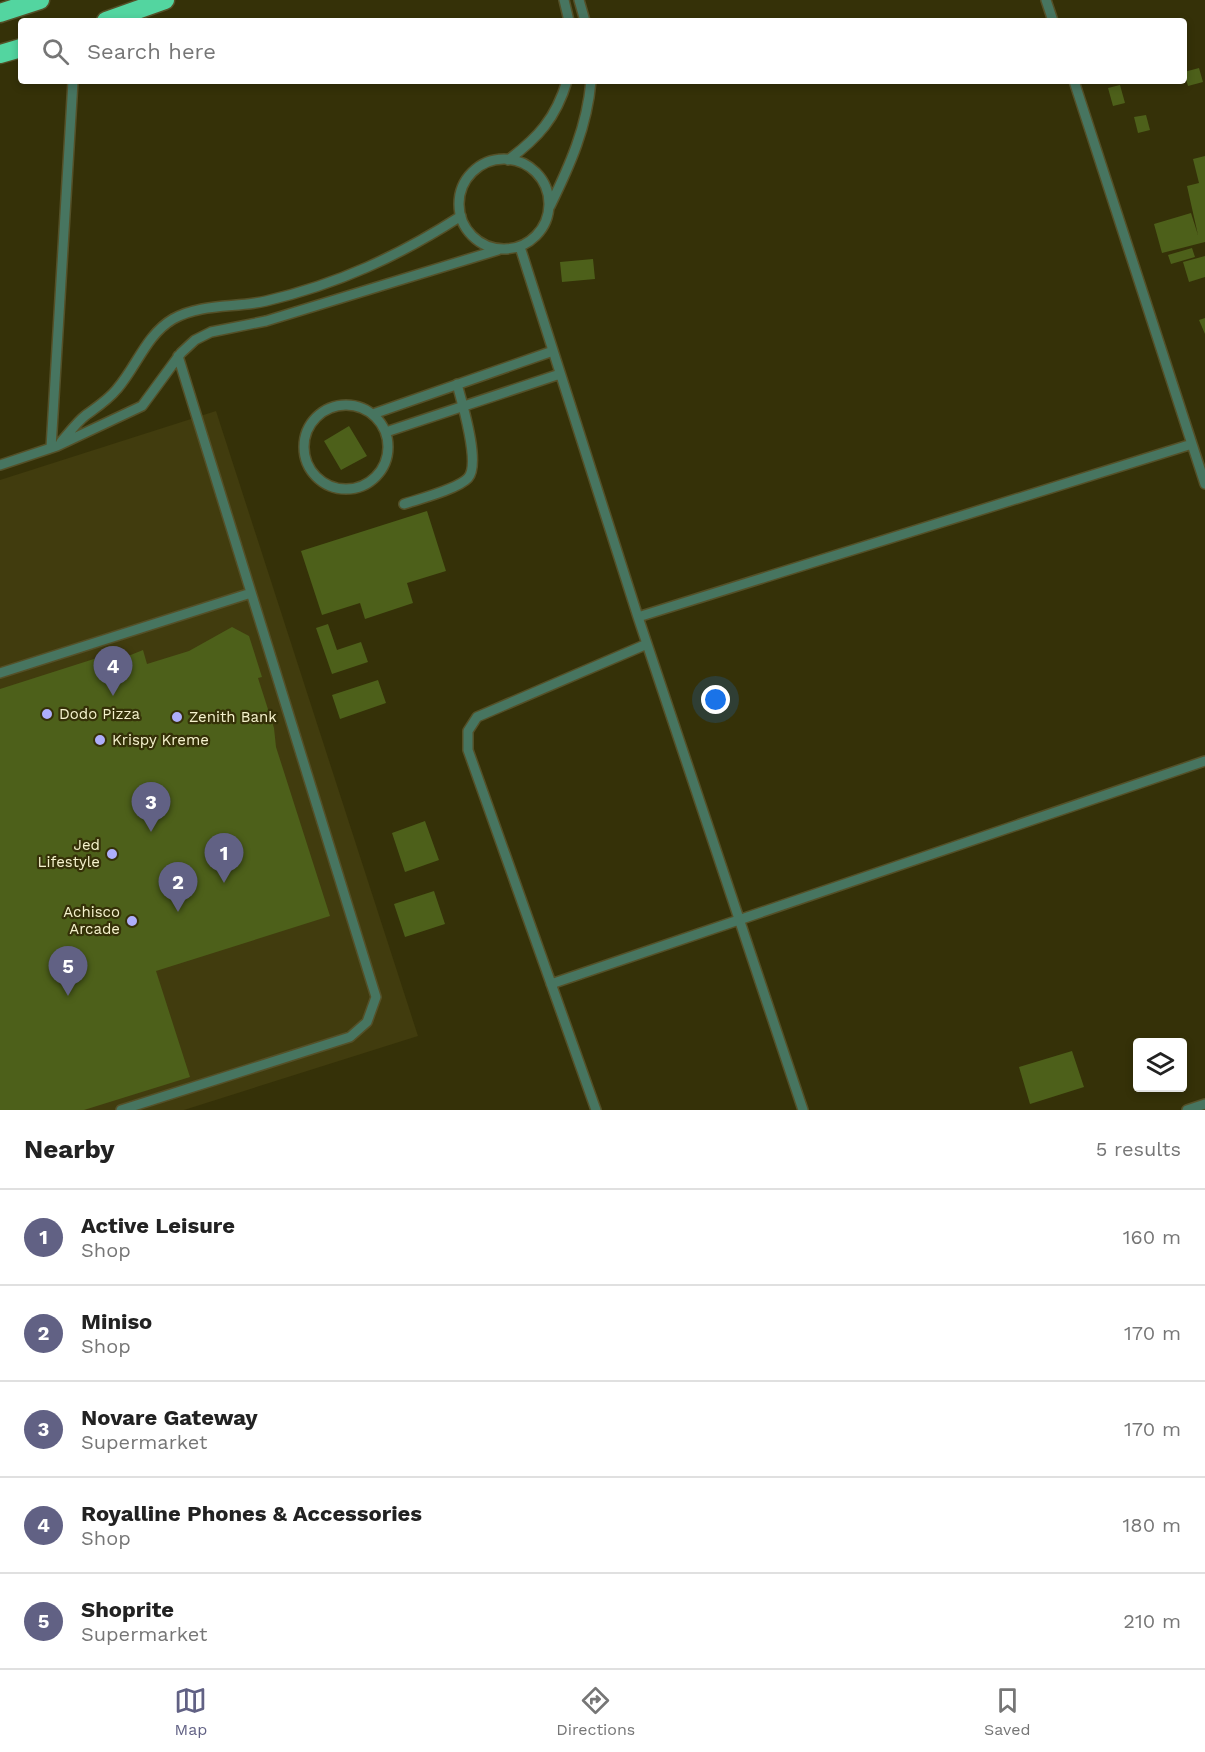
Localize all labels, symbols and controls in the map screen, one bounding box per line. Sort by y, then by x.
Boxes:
search box [18,18,1187,84]
icon: search [39,35,72,68]
text: Search here [87,39,216,64]
pin: 4 [94,646,132,696]
your location [701,685,730,714]
place label: Dodo Pizza [59,705,140,723]
marker: Dodo Pizza [40,707,54,721]
place label: Zenith Bank [189,708,277,726]
marker: Zenith Bank [170,710,184,724]
place label: Krispy Kreme [112,731,209,749]
marker: Krispy Kreme [93,733,107,747]
pin: 3 [132,782,170,832]
pin: 1 [204,834,244,883]
place label: Jed Lifestyle [38,836,100,871]
marker: Jed Lifestyle [105,847,119,861]
pin: 2 [158,862,198,912]
place label: Achisco Arcade [63,903,120,938]
marker: Achisco Arcade [125,914,139,928]
pin: 5 [48,946,88,996]
map controls [1133,1038,1187,1092]
button: layers [1133,1038,1187,1092]
text: Nearby [24,1134,115,1164]
text: 5 results [1096,1137,1181,1161]
text: Active Leisure [81,1213,235,1238]
text: 1 [39,1225,48,1249]
text: 160 m [1123,1225,1181,1249]
text: Shop [81,1238,131,1262]
text: Miniso [81,1309,152,1334]
text: 2 [38,1321,49,1345]
text: 170 m [1124,1321,1181,1345]
text: Shop [81,1334,131,1358]
text: Novare Gateway [81,1405,258,1430]
text: 3 [38,1417,49,1441]
text: 170 m [1124,1417,1181,1441]
text: Supermarket [81,1430,207,1454]
text: Royalline Phones & Accessories [81,1501,422,1526]
text: 4 [37,1513,50,1537]
text: 180 m [1123,1513,1181,1537]
text: Shop [81,1526,131,1550]
text: Shoprite [81,1597,174,1622]
text: 5 [38,1609,49,1633]
text: 210 m [1123,1609,1181,1633]
text: Supermarket [81,1622,207,1646]
tab: Map [174,1684,207,1739]
tab: Directions [556,1684,635,1739]
tab: Saved [984,1684,1031,1739]

